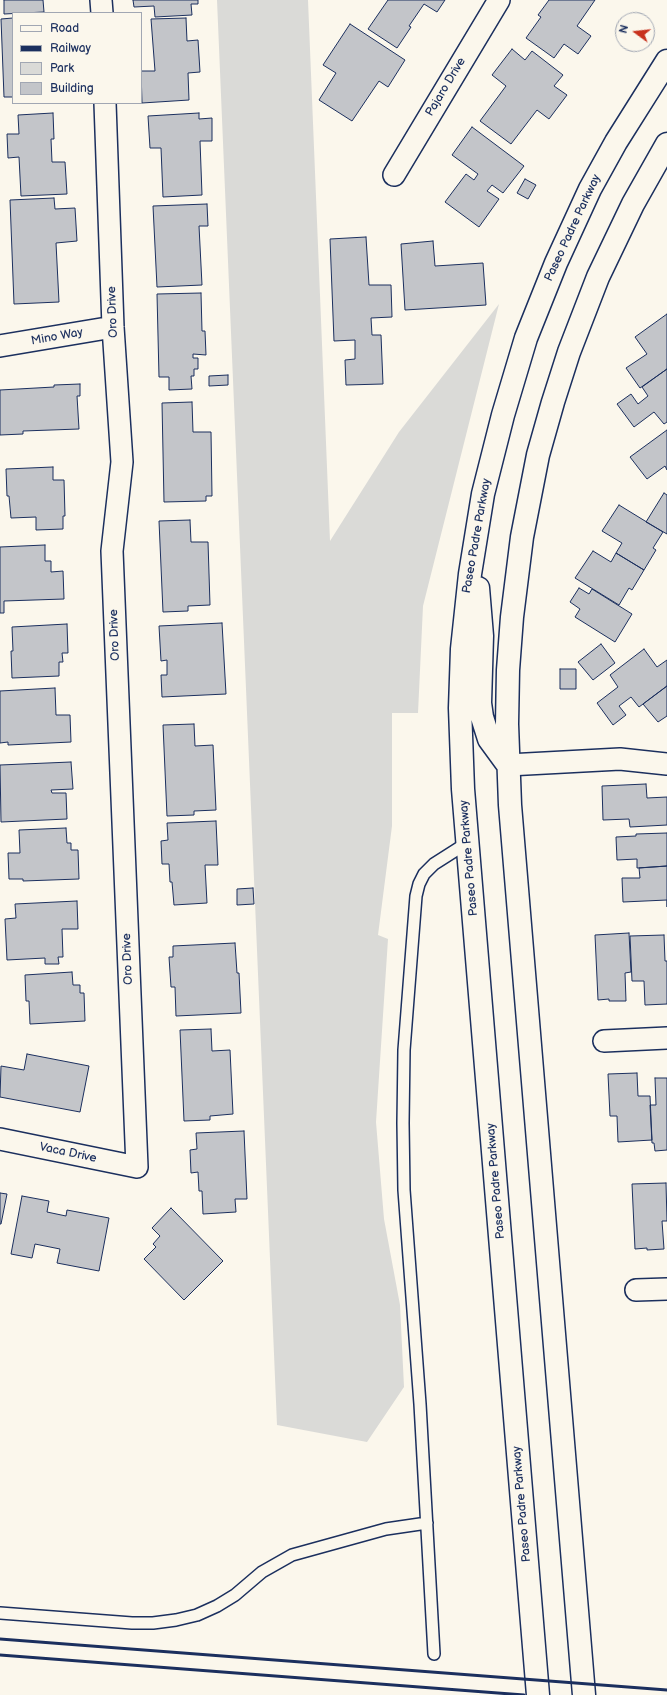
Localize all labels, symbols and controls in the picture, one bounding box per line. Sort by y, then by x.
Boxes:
legend [12,12,142,104]
north arrow [615,12,655,52]
text: Road [50,21,79,36]
text: N [617,23,631,35]
text: Railway [50,41,91,56]
street label: Pajaro Drive [423,55,469,119]
text: Park [50,61,74,76]
text: Building [50,81,94,96]
street label: Paseo Padre Parkway [542,172,604,284]
street label: Oro Drive [105,286,121,338]
street label: Mino Way [30,325,84,349]
street label: Paseo Padre Parkway [460,477,494,595]
street label: Oro Drive [107,609,123,661]
street label: Paseo Padre Parkway [457,799,481,917]
street label: Oro Drive [120,933,136,985]
street label: Paseo Padre Parkway [484,1122,508,1240]
street label: Vaca Drive [38,1140,98,1166]
street label: Paseo Padre Parkway [510,1445,534,1563]

